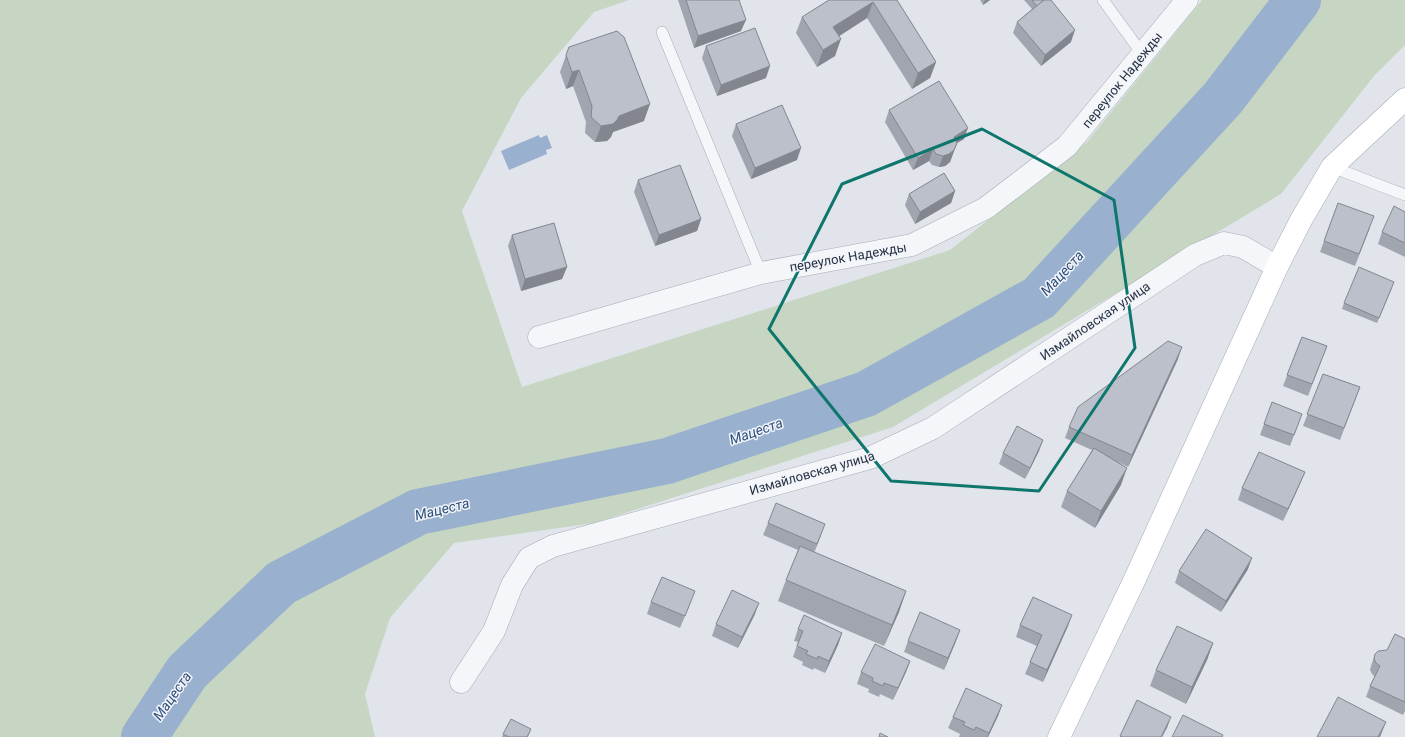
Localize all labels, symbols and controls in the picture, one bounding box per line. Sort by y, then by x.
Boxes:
street label: переулок Надежды [1079,29,1165,131]
street label: переулок Надежды [788,239,908,275]
water label: Мацеста [1037,247,1087,299]
street label: Измайловская улица [1037,279,1153,363]
water label: Мацеста [727,414,785,448]
street label: Измайловская улица [748,448,876,498]
water label: Мацеста [413,495,471,523]
water label: Мацеста [150,669,194,723]

